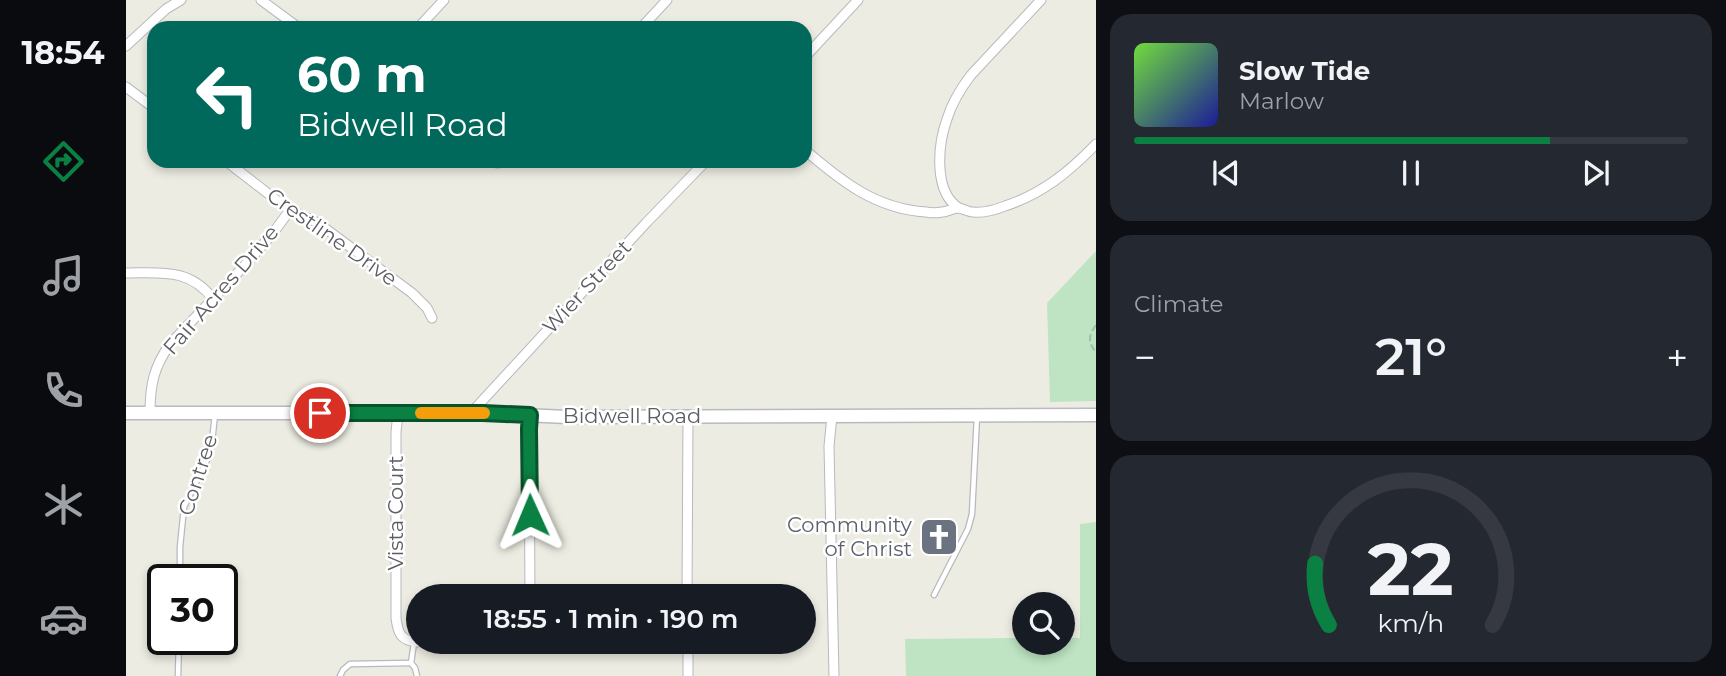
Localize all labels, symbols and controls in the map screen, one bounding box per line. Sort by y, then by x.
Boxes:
text: 18:54 [21,33,105,72]
text: 60 m [297,45,427,104]
icon: left [182,49,273,140]
text: Slow Tide [1239,55,1370,87]
text: Marlow [1239,87,1324,115]
text: Bidwell Road [297,105,508,144]
icon: directions [39,137,88,186]
icon: previous [1207,154,1245,192]
icon: pause [1392,154,1430,192]
icon: next [1577,154,1615,192]
street label: Crestline Drive [262,182,402,291]
street label: Fair Acres Drive [158,220,284,359]
street label: Wier Street [537,235,636,339]
icon: music [39,251,88,300]
text: Climate [1134,290,1223,318]
text: 21° [1375,325,1447,388]
text: − [1134,334,1156,381]
text: + [1666,334,1688,381]
icon: phone [39,366,88,415]
pin [290,383,350,443]
icon: arrive [301,394,339,432]
street label: Bidwell Road [563,403,701,428]
street label: Contree [173,431,222,519]
street label: Vista Court [383,455,408,571]
position arrow [493,478,567,552]
icon: climate [39,480,88,529]
place label: Community of Christ [787,512,913,561]
church icon: Community of Christ [918,516,960,558]
text: 22 [1368,525,1454,613]
speed limit sign: 30 [147,564,238,655]
map controls [1012,592,1075,655]
button: search [1012,592,1075,655]
icon: car [39,594,88,643]
text: 18:55 · 1 min · 190 m [484,603,738,635]
text: km/h [1378,607,1444,637]

